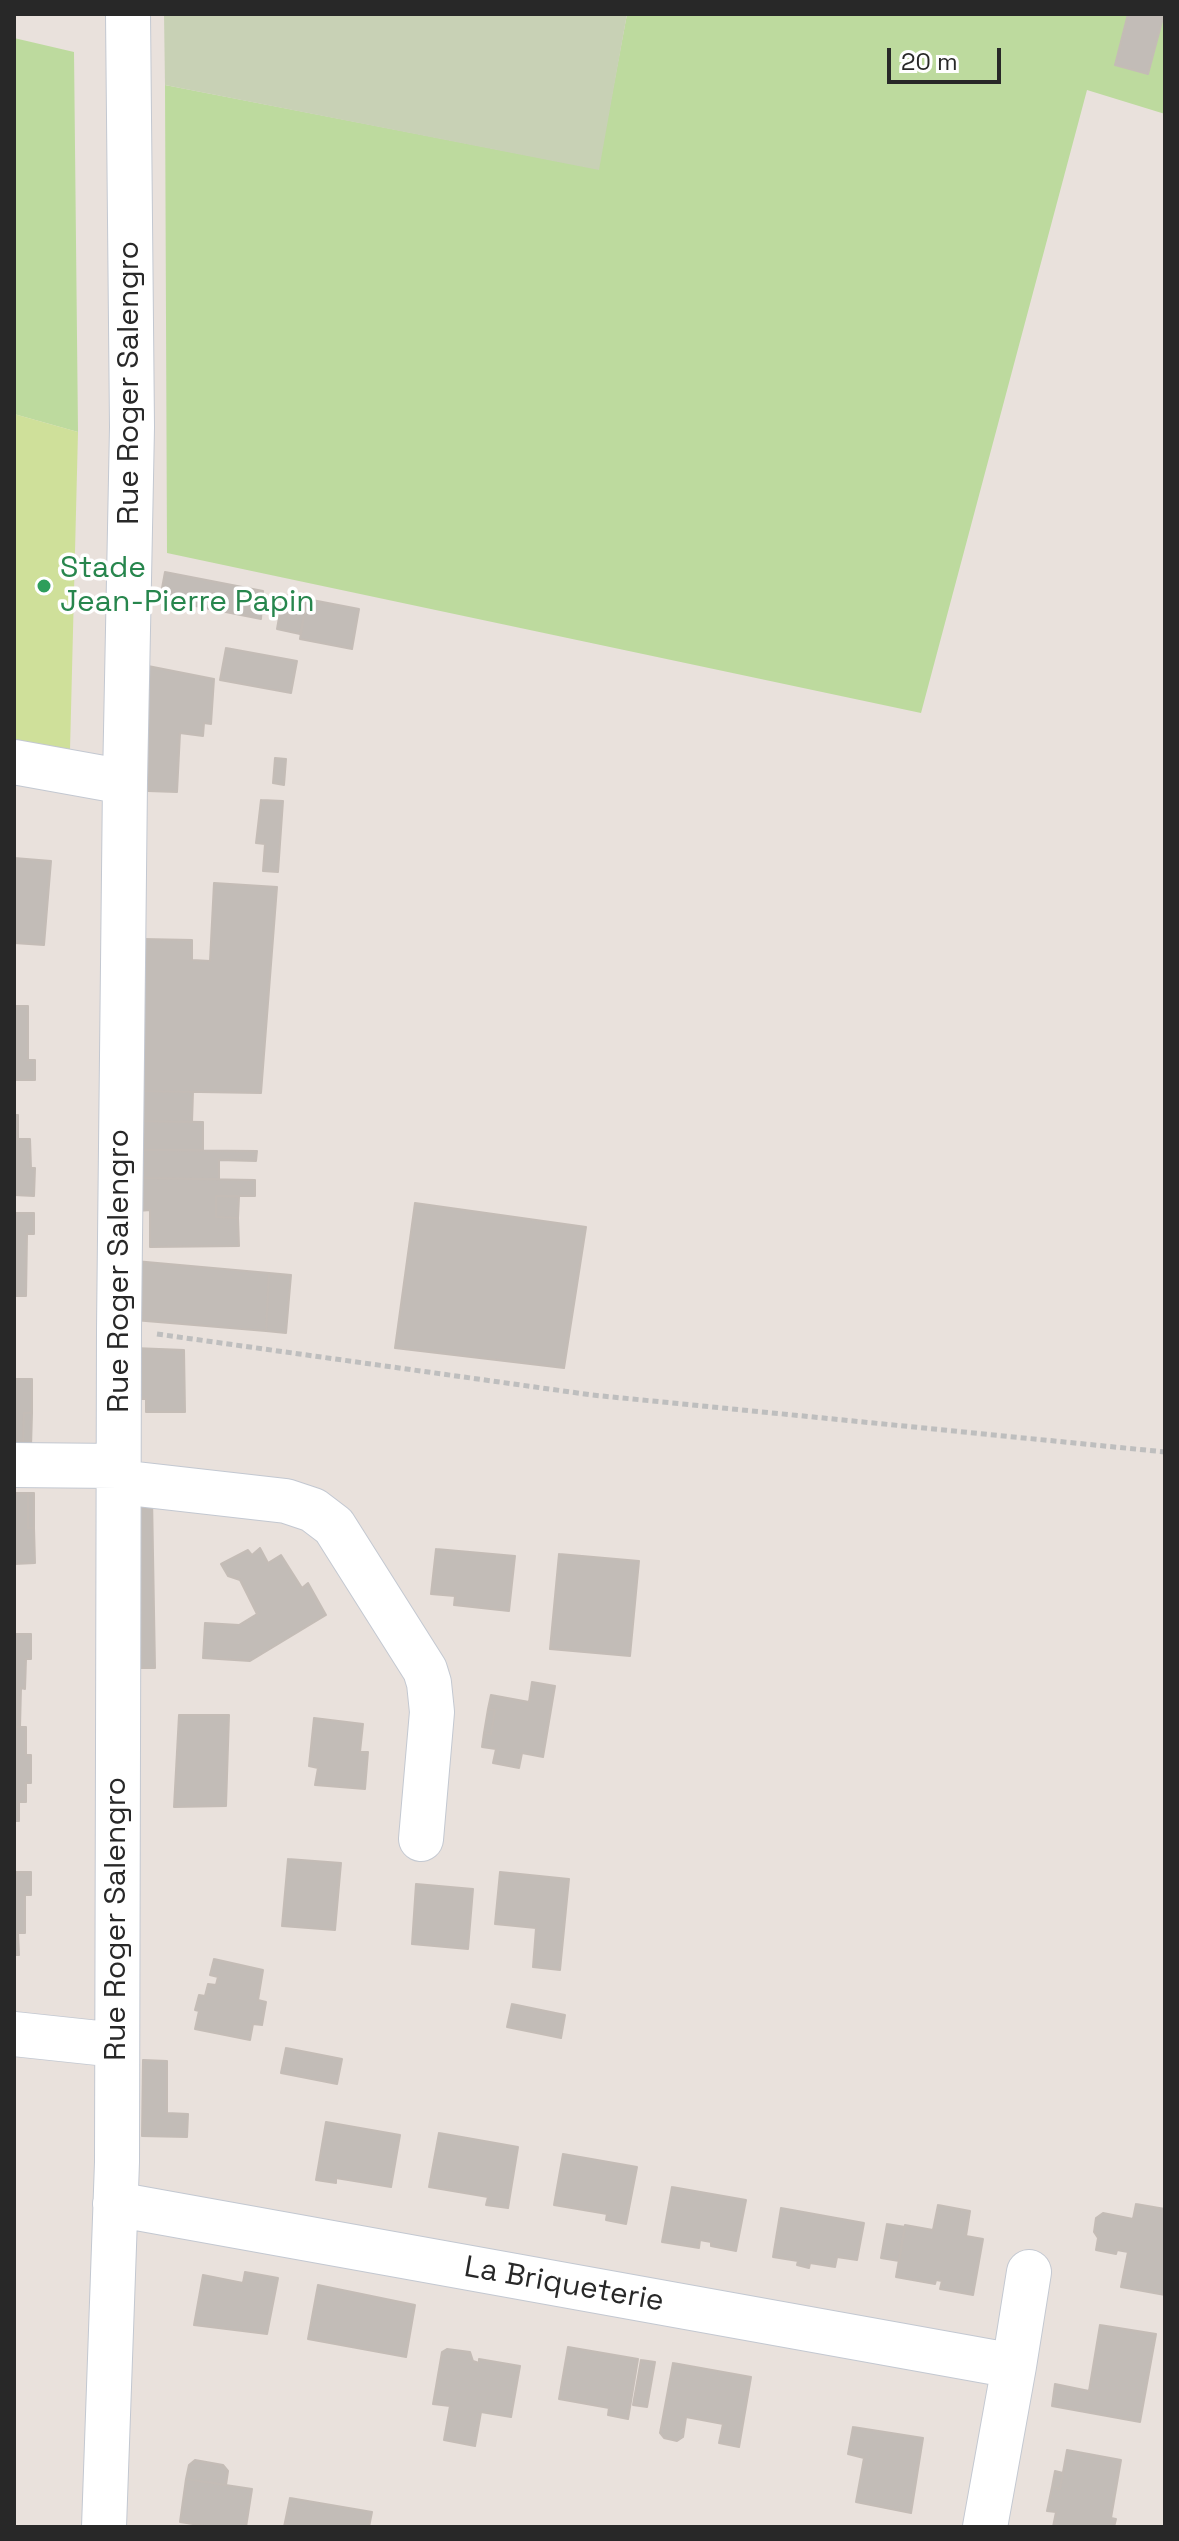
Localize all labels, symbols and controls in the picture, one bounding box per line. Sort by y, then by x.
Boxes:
scale bar [891,32,1005,82]
text: 20 m [901,46,958,77]
street label: Rue Roger Salengro [112,241,148,525]
place label: Stade Jean-Pierre Papin [60,551,315,622]
marker: Stade Jean-Pierre Papin [35,577,53,595]
street label: Rue Roger Salengro [102,1129,138,1413]
street label: Rue Roger Salengro [99,1777,135,2061]
street label: La Briqueterie [461,2250,667,2320]

